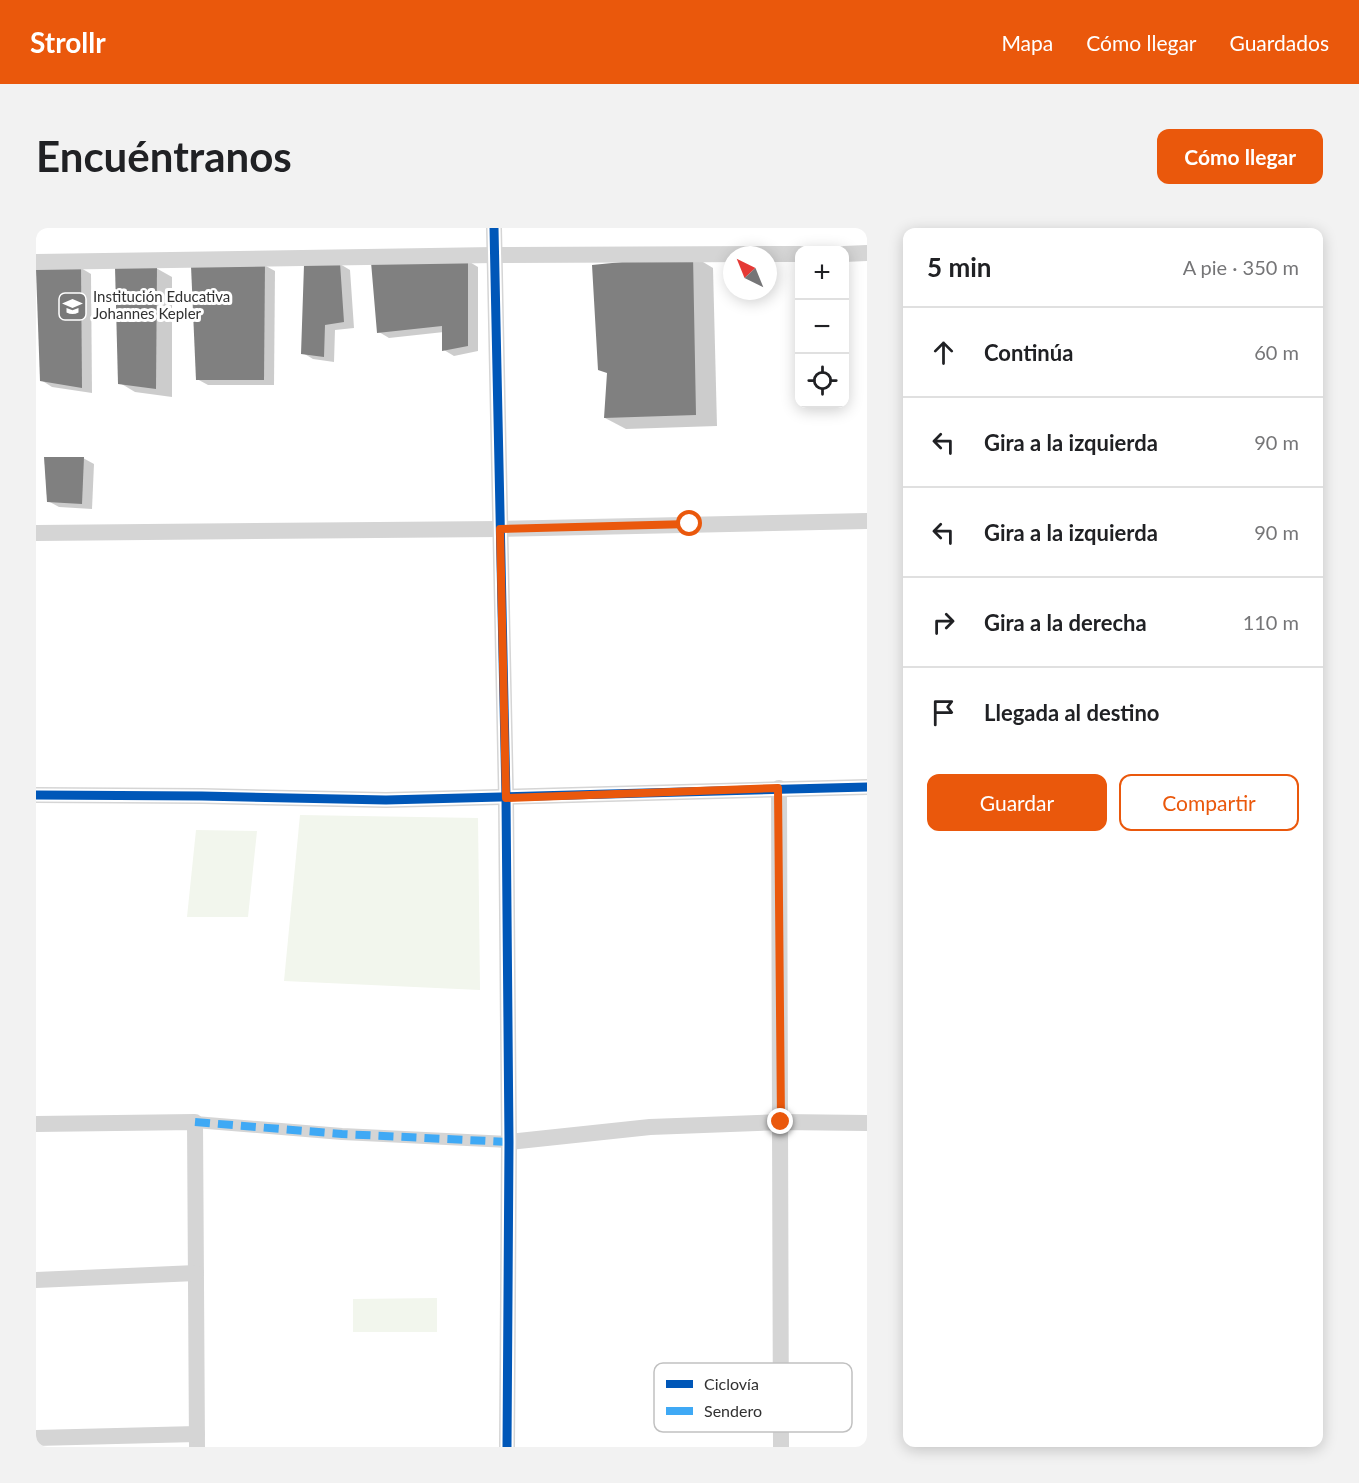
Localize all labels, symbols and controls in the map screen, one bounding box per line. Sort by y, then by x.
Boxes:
text: Strollr [30,25,106,59]
text: Mapa [1001,30,1053,55]
text: Cómo llegar [1086,30,1197,55]
text: Guardados [1230,30,1329,55]
button: Cómo llegar [1157,129,1323,184]
text: Encuéntranos [36,131,292,181]
north arrow [723,246,777,300]
map controls [795,246,849,408]
button: + [795,246,849,300]
text: 5 min [927,251,991,283]
text: A pie · 350 m [1183,255,1299,279]
place label: Institución Educativa Johannes Kepler [93,287,230,322]
school or university icon: Institución Educativa Johannes Kepler [56,290,88,322]
button: − [795,300,849,354]
icon: ahead [927,336,960,369]
text: Continúa [984,339,1073,366]
text: 60 m [1254,340,1299,364]
button: locate [795,354,849,408]
icon: left [927,426,960,459]
text: Gira a la izquierda [984,429,1158,456]
text: 90 m [1254,430,1299,454]
route start [676,510,702,536]
icon: left [927,516,960,549]
text: Gira a la izquierda [984,519,1158,546]
text: 90 m [1254,520,1299,544]
icon: right [927,606,960,639]
text: Gira a la derecha [984,609,1147,636]
text: 110 m [1243,610,1299,634]
icon: arrive [927,696,960,729]
text: Llegada al destino [984,699,1160,726]
button: Guardar [927,774,1107,831]
button: Compartir [1119,774,1299,831]
route end [767,1108,793,1134]
legend [654,1363,852,1432]
text: Ciclovía [704,1374,759,1393]
text: Sendero [704,1401,762,1420]

